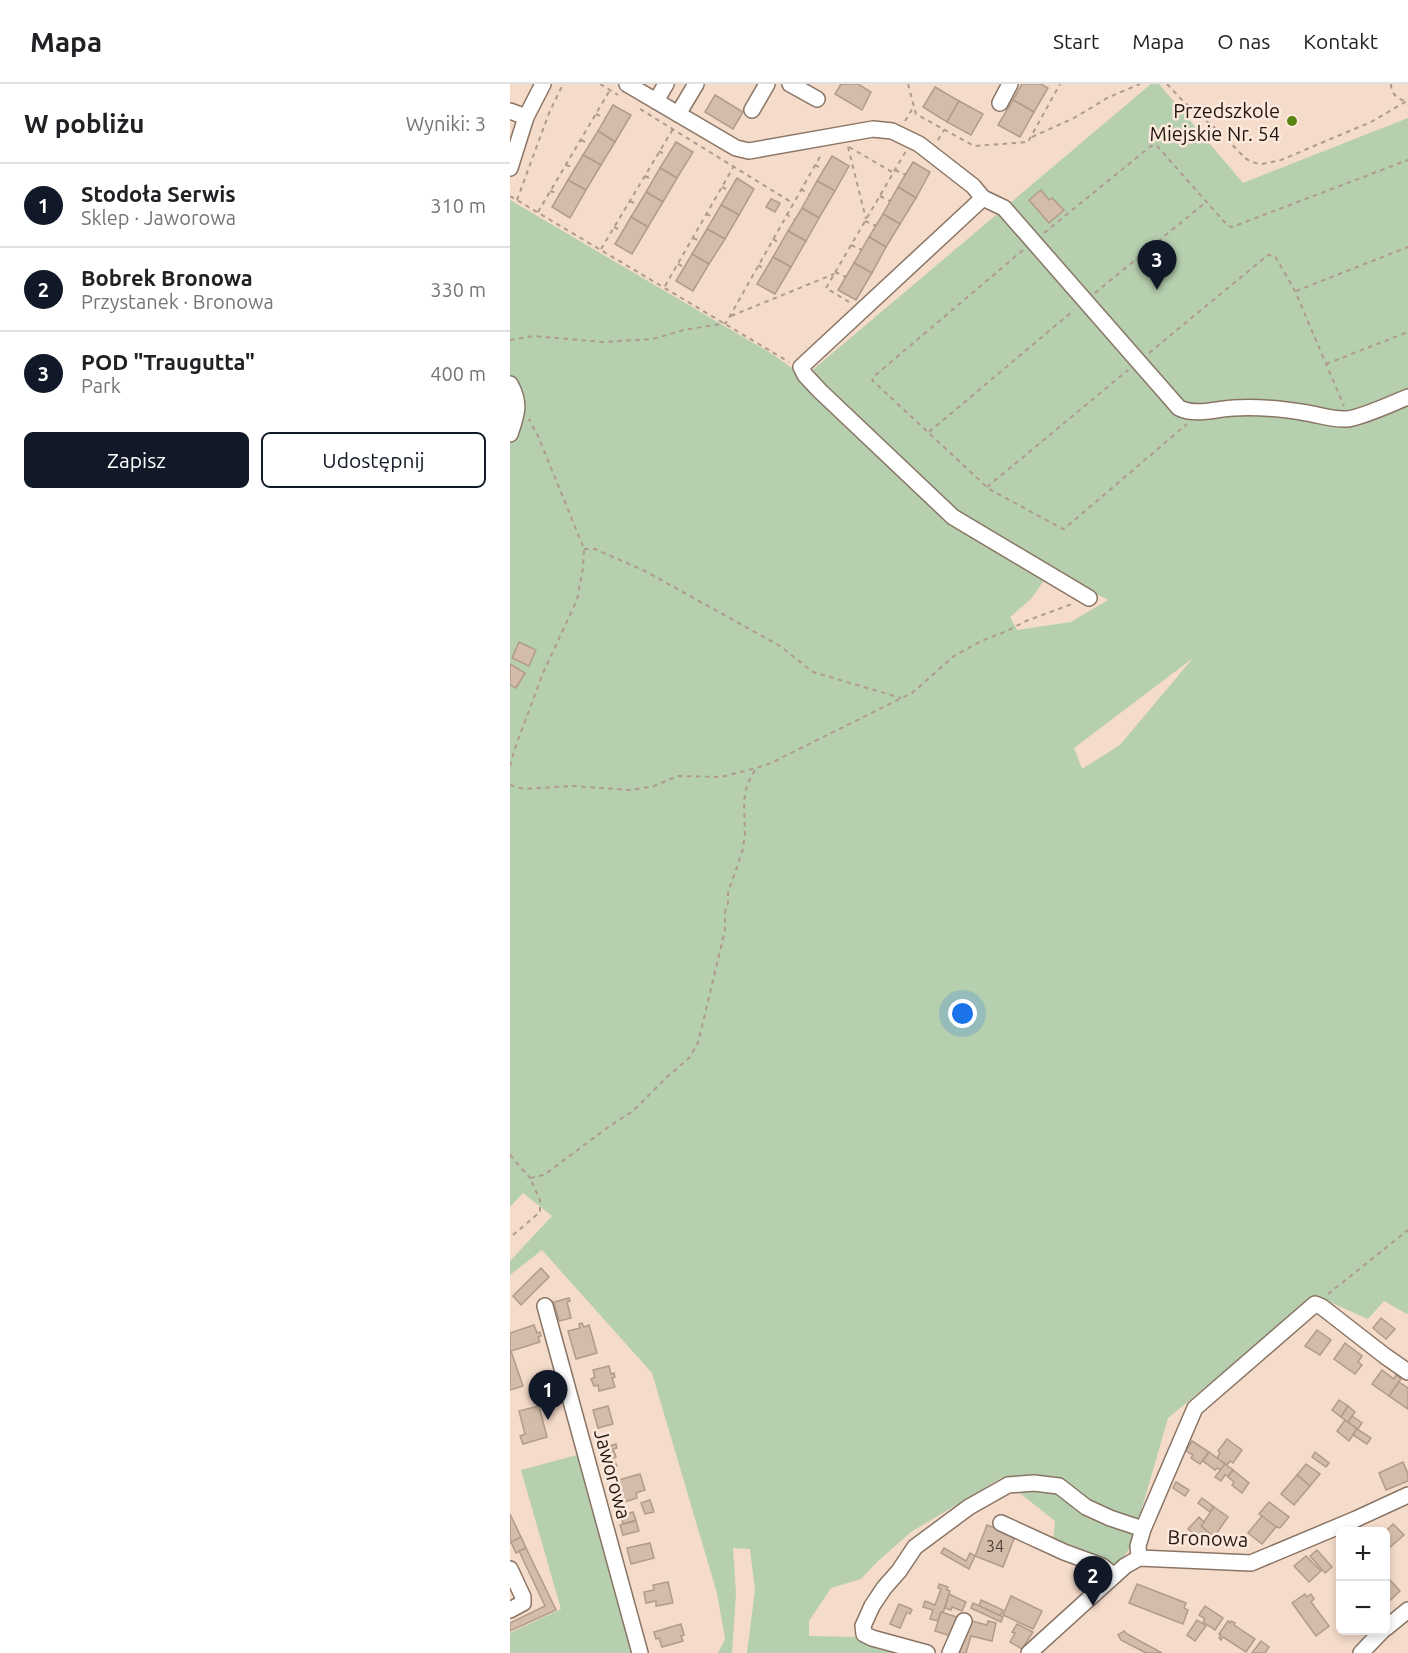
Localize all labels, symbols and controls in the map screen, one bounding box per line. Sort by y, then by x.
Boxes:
text: Mapa [30,26,102,57]
text: Start [1053,29,1099,53]
text: Mapa [1132,29,1184,53]
text: O nas [1217,29,1270,53]
text: Kontakt [1303,29,1378,53]
place label: Przedszkole Miejskie Nr. 54 [1150,99,1280,145]
text: W pobliżu [24,109,145,138]
text: Wyniki: 3 [406,112,486,135]
marker: Przedszkole Miejskie Nr. 54 [1285,114,1299,128]
text: Stodoła Serwis [81,181,236,206]
text: 1 [38,194,49,217]
text: 310 m [430,194,486,217]
text: Sklep · Jaworowa [81,206,236,229]
pin: 3 [1138,240,1176,290]
text: Bobrek Bronowa [81,265,253,290]
text: 2 [38,278,49,301]
text: 330 m [430,278,486,301]
text: Przystanek · Bronowa [81,290,274,313]
text: POD "Traugutta" [81,349,255,374]
text: 3 [38,362,49,385]
text: 400 m [430,362,486,385]
text: Park [81,374,121,397]
button: Zapisz [24,432,249,488]
button: Udostępnij [261,432,486,488]
your location [948,999,977,1028]
pin: 1 [528,1370,567,1420]
street label: Jaworowa [590,1426,636,1522]
street label: Bronowa [1167,1525,1249,1551]
map controls [1336,1527,1390,1635]
button: + [1336,1527,1390,1581]
house number: 34 [986,1537,1004,1555]
pin: 2 [1074,1556,1112,1606]
button: − [1336,1581,1390,1635]

